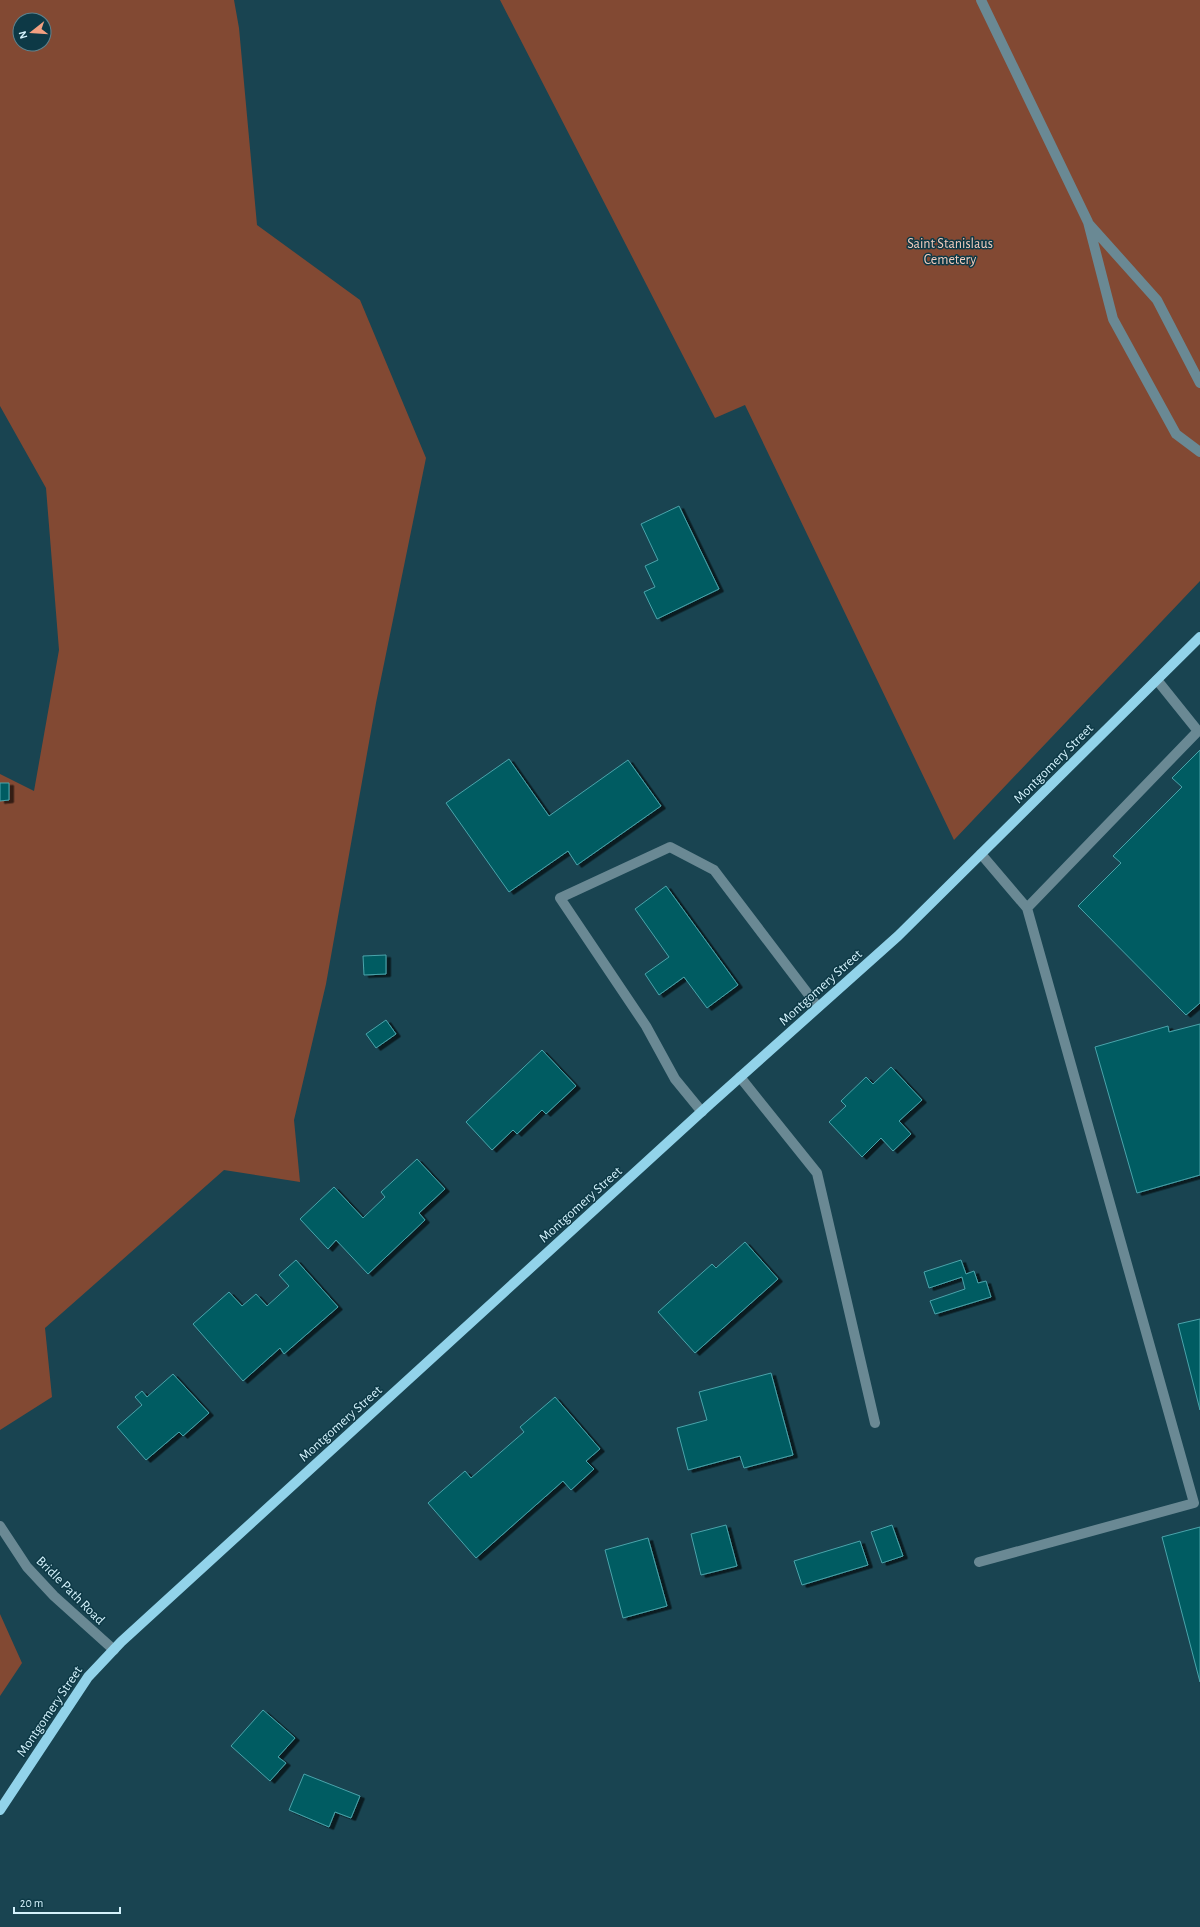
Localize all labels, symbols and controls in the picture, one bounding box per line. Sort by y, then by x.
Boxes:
north arrow [12,12,52,52]
text: N [17,30,29,40]
park label: Saint Stanislaus Cemetery [907,237,993,267]
street label: Montgomery Street [1011,721,1097,806]
street label: Montgomery Street [777,947,865,1028]
street label: Montgomery Street [537,1164,625,1245]
street label: Montgomery Street [297,1383,385,1464]
street label: Bridle Path Road [34,1554,107,1627]
street label: Montgomery Street [14,1663,86,1759]
scale bar [14,1889,120,1915]
text: 20 m [20,1897,43,1909]

